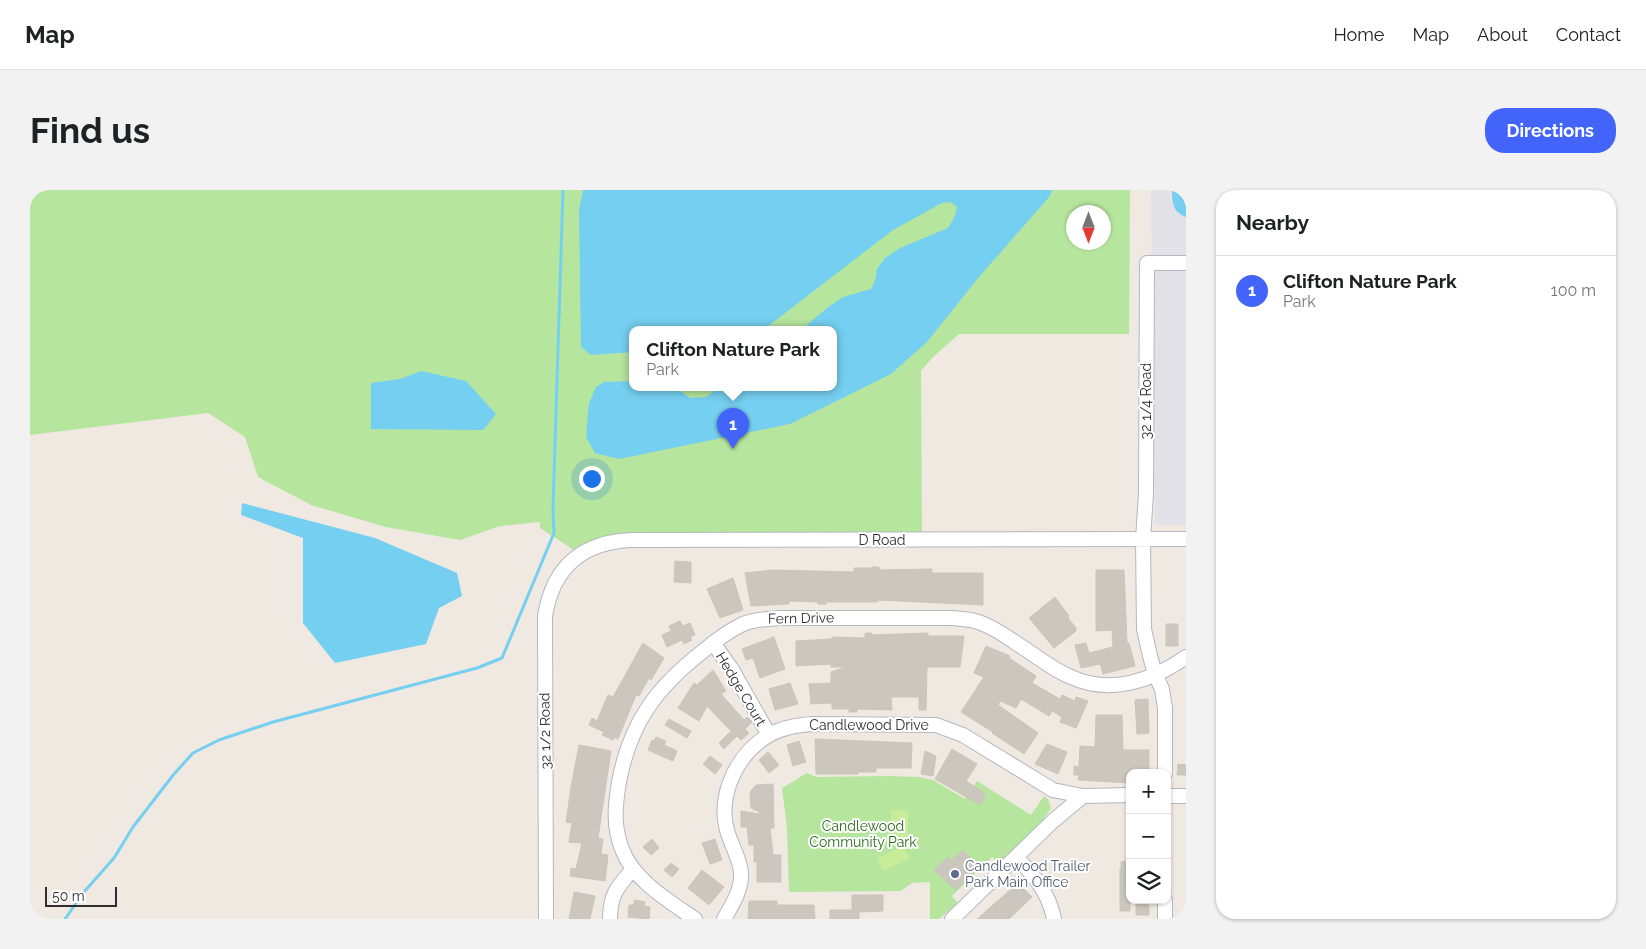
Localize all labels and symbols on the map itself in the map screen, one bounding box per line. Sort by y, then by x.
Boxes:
north arrow [1066,205,1111,250]
street label: 32 1/4 Road [1138,363,1154,439]
pin: 1 [717,408,749,449]
your location [579,466,605,492]
street label: D Road [858,532,906,548]
street label: Fern Drive [768,609,834,627]
street label: Hedge Court [713,649,770,729]
street label: 32 1/2 Road [536,692,554,770]
street label: Candlewood Drive [809,717,929,733]
park label: Candlewood Community Park [809,818,917,850]
place label: Candlewood Trailer Park Main Office [965,858,1090,890]
marker: Candlewood Trailer Park Main Office [949,868,961,880]
scale bar [45,884,118,907]

